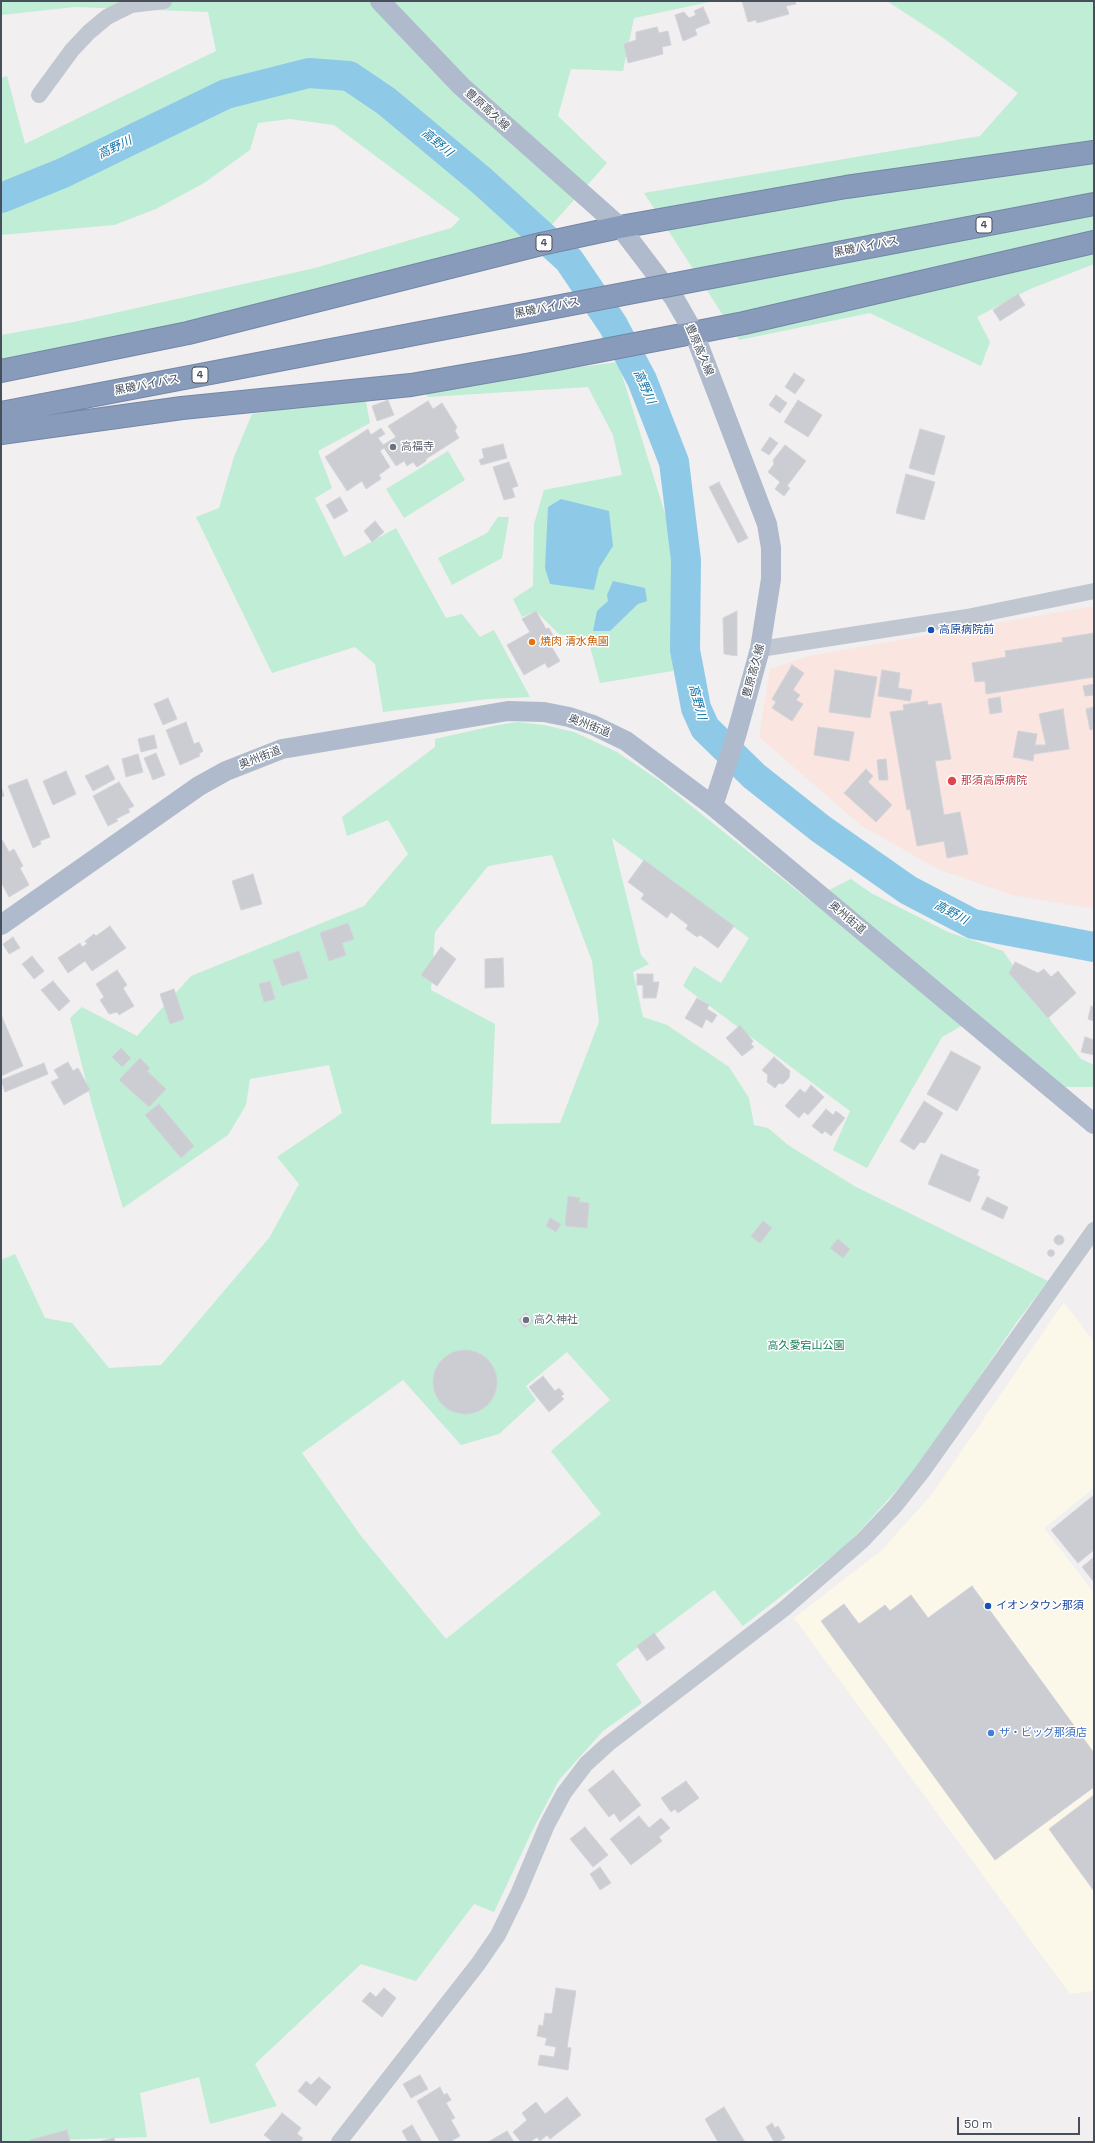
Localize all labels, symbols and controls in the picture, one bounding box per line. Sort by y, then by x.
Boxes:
street label: 豊原高久線 [462,87,512,133]
water label: 高野川 [419,126,455,160]
water label: 高野川 [96,134,134,162]
road number: 4 [976,217,992,233]
street label: 黒磯バイパス [832,234,900,260]
road number: 4 [536,235,552,251]
street label: 黒磯バイパス [513,295,581,321]
street label: 豊原高久線 [682,322,716,378]
road number: 4 [192,367,208,383]
water label: 高野川 [630,368,658,406]
street label: 黒磯バイパス [113,372,181,398]
place label: 高福寺 [401,440,434,454]
marker: 高福寺 [388,442,398,452]
place label: 高原病院前 [939,623,994,637]
marker: 高原病院前 [926,625,936,635]
place label: 焼肉 清水魚園 [540,635,609,649]
marker: 焼肉 清水魚園 [527,637,537,647]
street label: 豊原高久線 [741,643,767,699]
water label: 高野川 [685,683,709,721]
street label: 奥州街道 [566,712,612,740]
street label: 奥州街道 [237,744,283,772]
place label: 那須高原病院 [961,774,1027,788]
marker: 那須高原病院 [946,775,958,787]
water label: 高野川 [932,898,970,928]
street label: 奥州街道 [826,899,868,937]
place label: 高久神社 [534,1313,578,1327]
marker: 高久神社 [521,1315,531,1325]
park label: 高久愛宕山公園 [768,1339,844,1353]
place label: イオンタウン那須 [996,1599,1084,1613]
marker: イオンタウン那須 [983,1601,993,1611]
place label: ザ・ビッグ那須店 [999,1726,1087,1740]
marker: ザ・ビッグ那須店 [986,1728,996,1738]
scale bar [959,2109,1082,2135]
text: 50 m [964,2116,992,2132]

